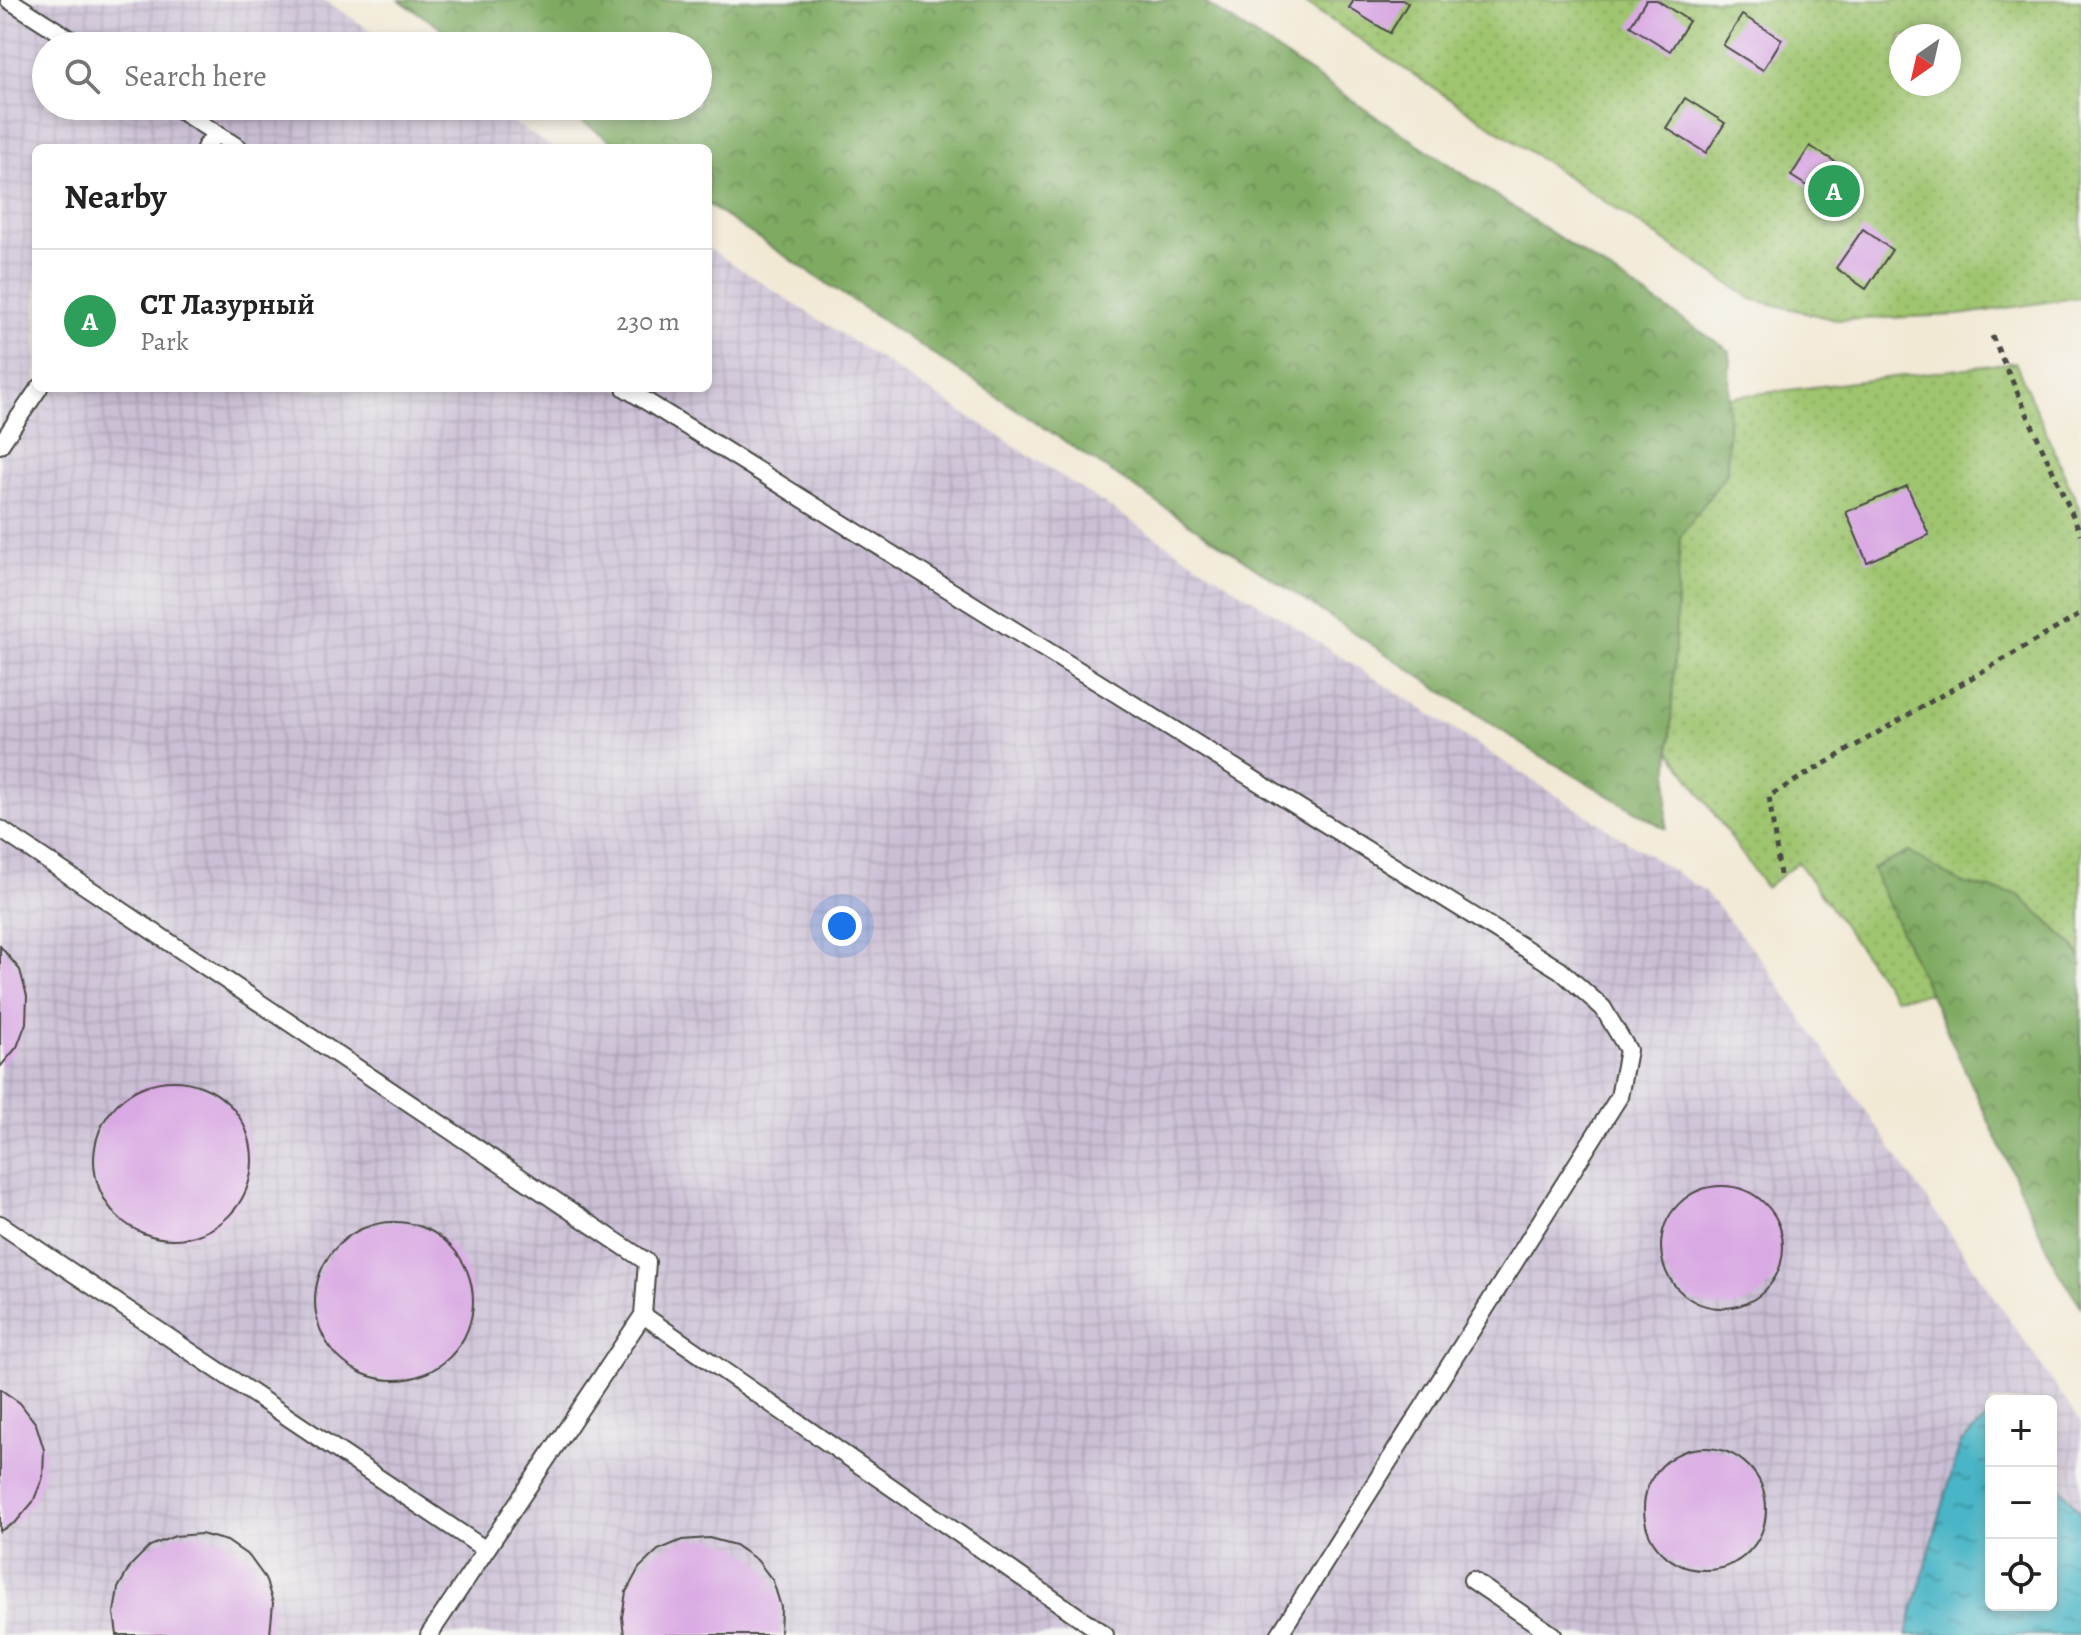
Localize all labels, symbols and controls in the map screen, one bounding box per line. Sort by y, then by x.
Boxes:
north arrow [1889,24,1961,96]
search box [32,32,712,120]
icon: search [60,54,104,98]
text: Search here [124,56,267,96]
pin: A [1808,161,1860,221]
text: Nearby [64,173,167,220]
text: СТ Лазурный [140,284,315,324]
text: A [82,304,98,339]
text: 230 m [616,304,680,339]
text: Park [140,324,189,359]
your location [822,906,862,946]
map controls [1985,1395,2057,1611]
button: + [1985,1395,2057,1467]
button: − [1985,1467,2057,1539]
button: locate [1985,1539,2057,1611]

